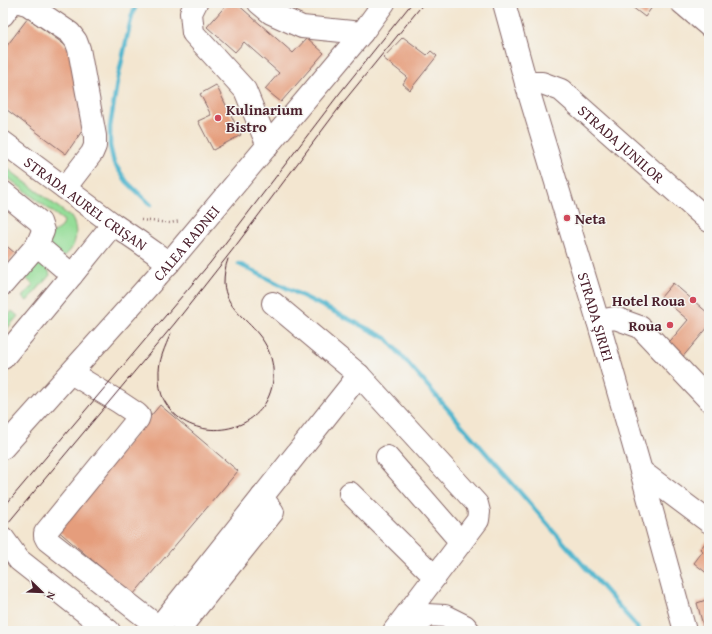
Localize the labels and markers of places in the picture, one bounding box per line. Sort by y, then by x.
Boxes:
place label: Kulinarium Bistro [226,99,303,137]
marker: Kulinarium Bistro [213,113,223,123]
place label: Neta [575,208,606,229]
marker: Neta [562,213,572,223]
place label: Hotel Roua [612,290,685,311]
marker: Hotel Roua [688,295,698,305]
place label: Roua [628,315,662,336]
marker: Roua [665,320,675,330]

